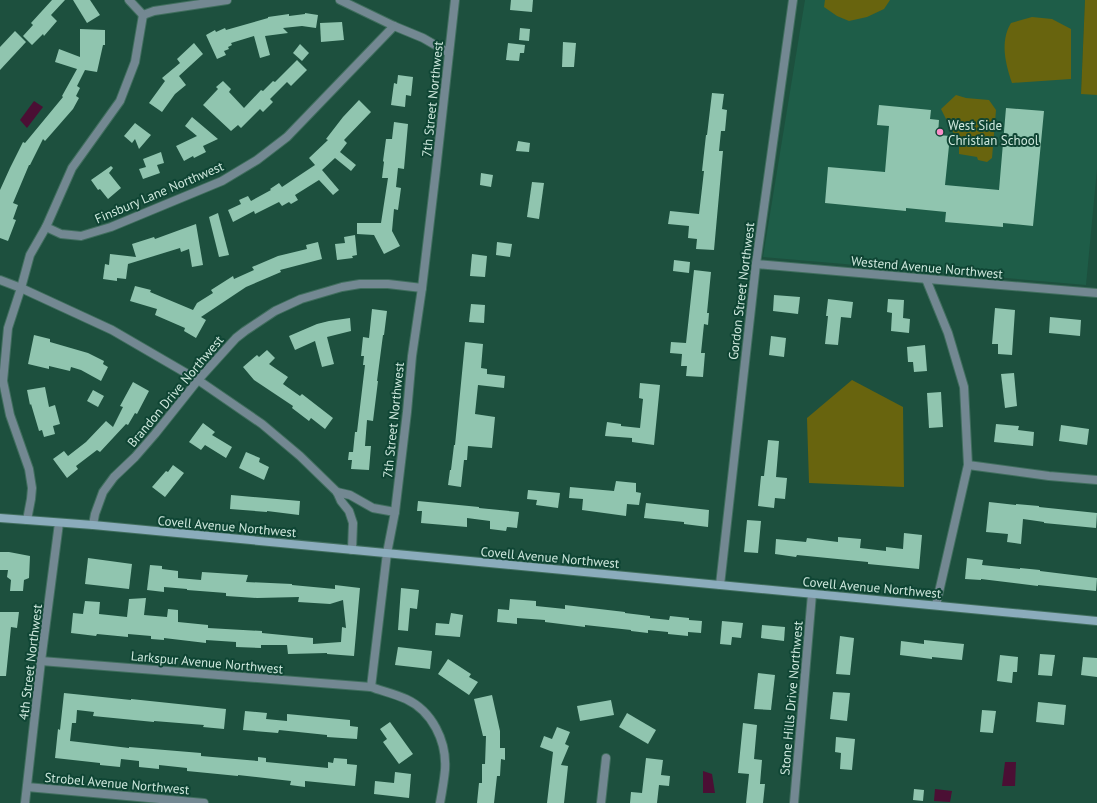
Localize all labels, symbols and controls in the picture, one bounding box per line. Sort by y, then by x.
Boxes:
street label: 7th Street Northwest [418,40,447,158]
place label: West Side Christian School [948,117,1039,149]
marker: West Side Christian School [935,127,945,137]
street label: Finsbury Lane Northwest [92,157,227,227]
street label: Gordon Street Northwest [725,221,758,361]
street label: Westend Avenue Northwest [850,252,1004,283]
street label: Brandon Drive Northwest [124,332,227,451]
street label: 7th Street Northwest [379,361,408,479]
street label: Covell Avenue Northwest [157,512,298,541]
street label: Covell Avenue Northwest [480,543,621,572]
street label: Covell Avenue Northwest [802,573,943,602]
street label: 4th Street Northwest [15,603,46,721]
street label: Stone Hills Drive Northwest [776,620,807,776]
street label: Larkspur Avenue Northwest [130,647,284,678]
street label: Strobel Avenue Northwest [44,769,191,798]

